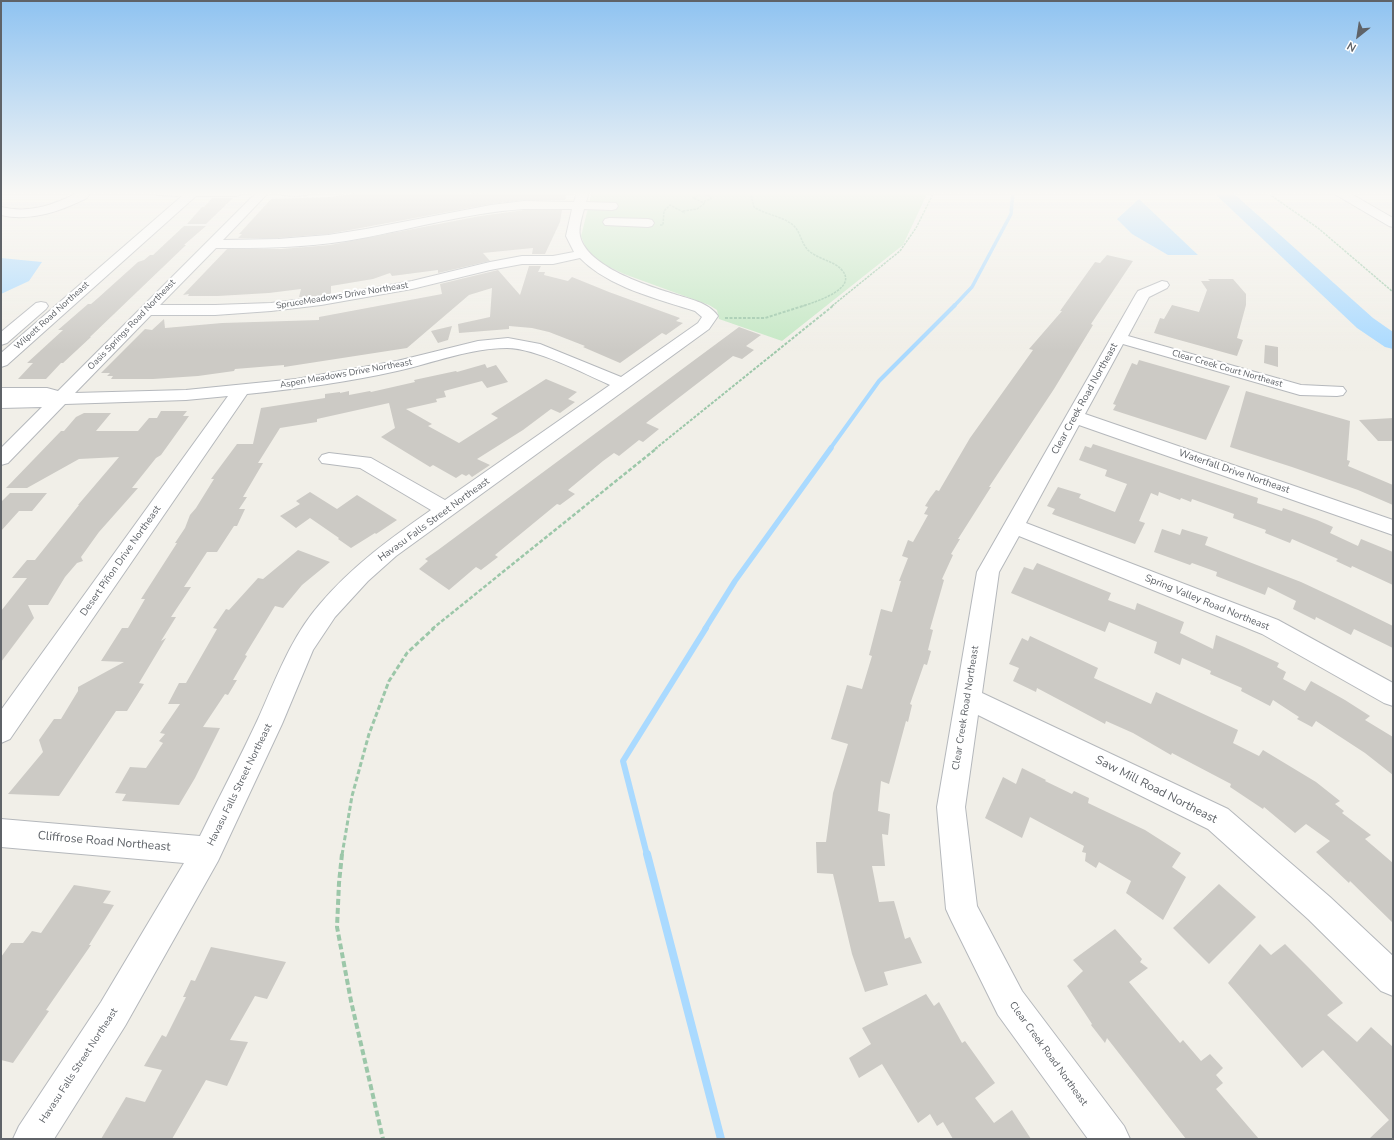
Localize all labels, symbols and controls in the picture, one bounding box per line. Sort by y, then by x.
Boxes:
north arrow [1338,16,1378,56]
text: N [1344,38,1359,55]
street label: Oasis Springs Road Northeast [86,278,178,372]
street label: Wilpett Road Northeast [12,280,92,352]
street label: SpruceMeadows Drive Northeast [275,280,409,312]
street label: Clear Creek Road Northeast [1049,341,1121,457]
street label: Clear Creek Court Northeast [1170,348,1284,390]
street label: Aspen Meadows Drive Northeast [279,357,413,391]
street label: Waterfall Drive Northeast [1177,447,1291,497]
street label: Havasu Falls Street Northeast [376,476,492,564]
street label: Desert Piñon Drive Northeast [78,503,164,619]
street label: Spring Valley Road Northeast [1143,572,1271,634]
street label: Clear Creek Road Northeast [950,645,982,771]
street label: Havasu Falls Street Northeast [205,722,275,848]
street label: Saw Mill Road Northeast [1093,753,1219,827]
street label: Cliffrose Road Northeast [37,829,171,855]
street label: Clear Creek Road Northeast [1006,1000,1090,1108]
street label: Havasu Falls Street Northeast [37,1006,121,1126]

